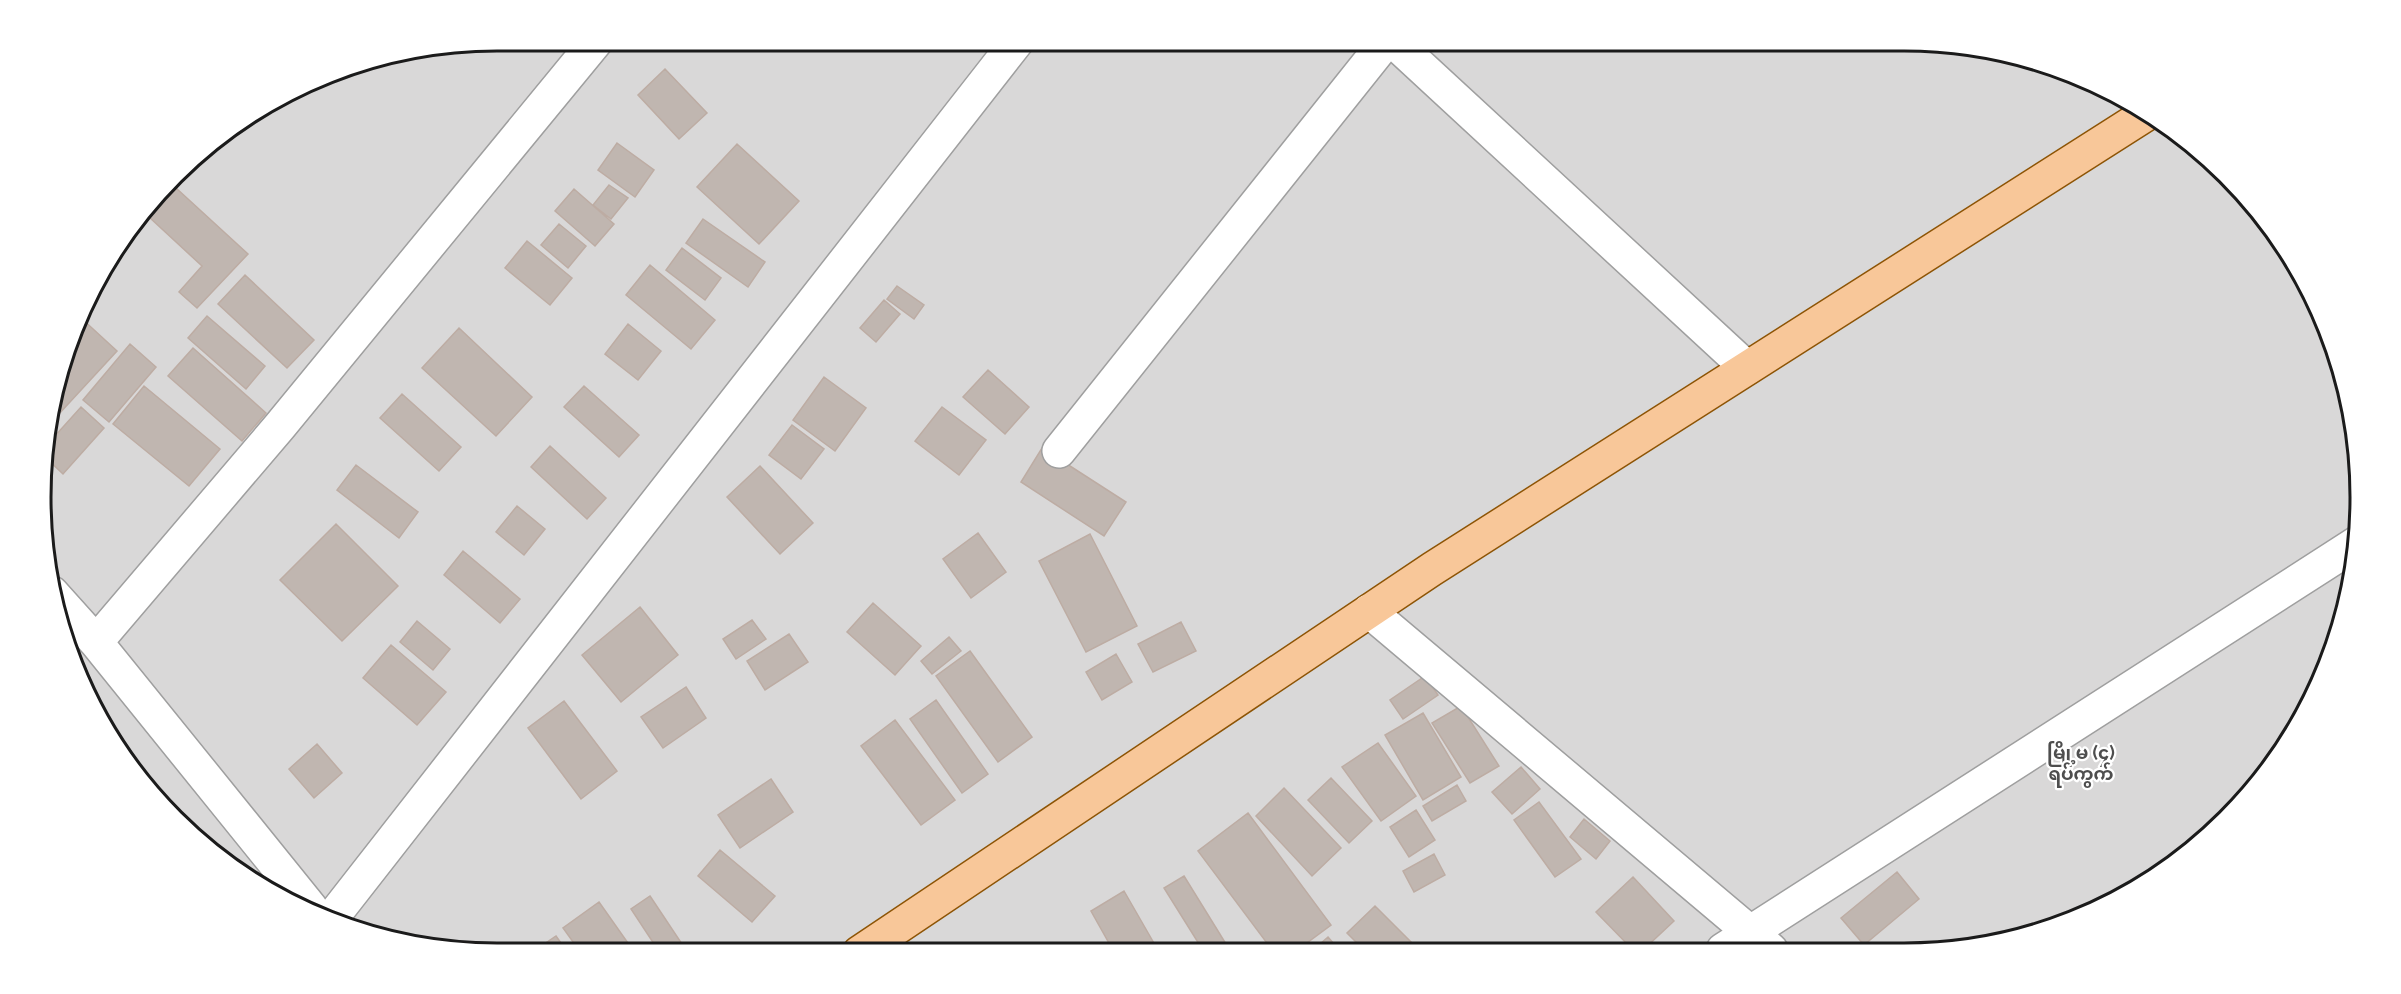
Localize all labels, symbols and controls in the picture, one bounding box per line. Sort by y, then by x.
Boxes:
district label: မြို့မ (၄) ရပ်ကွက် [2047,741,2115,788]

